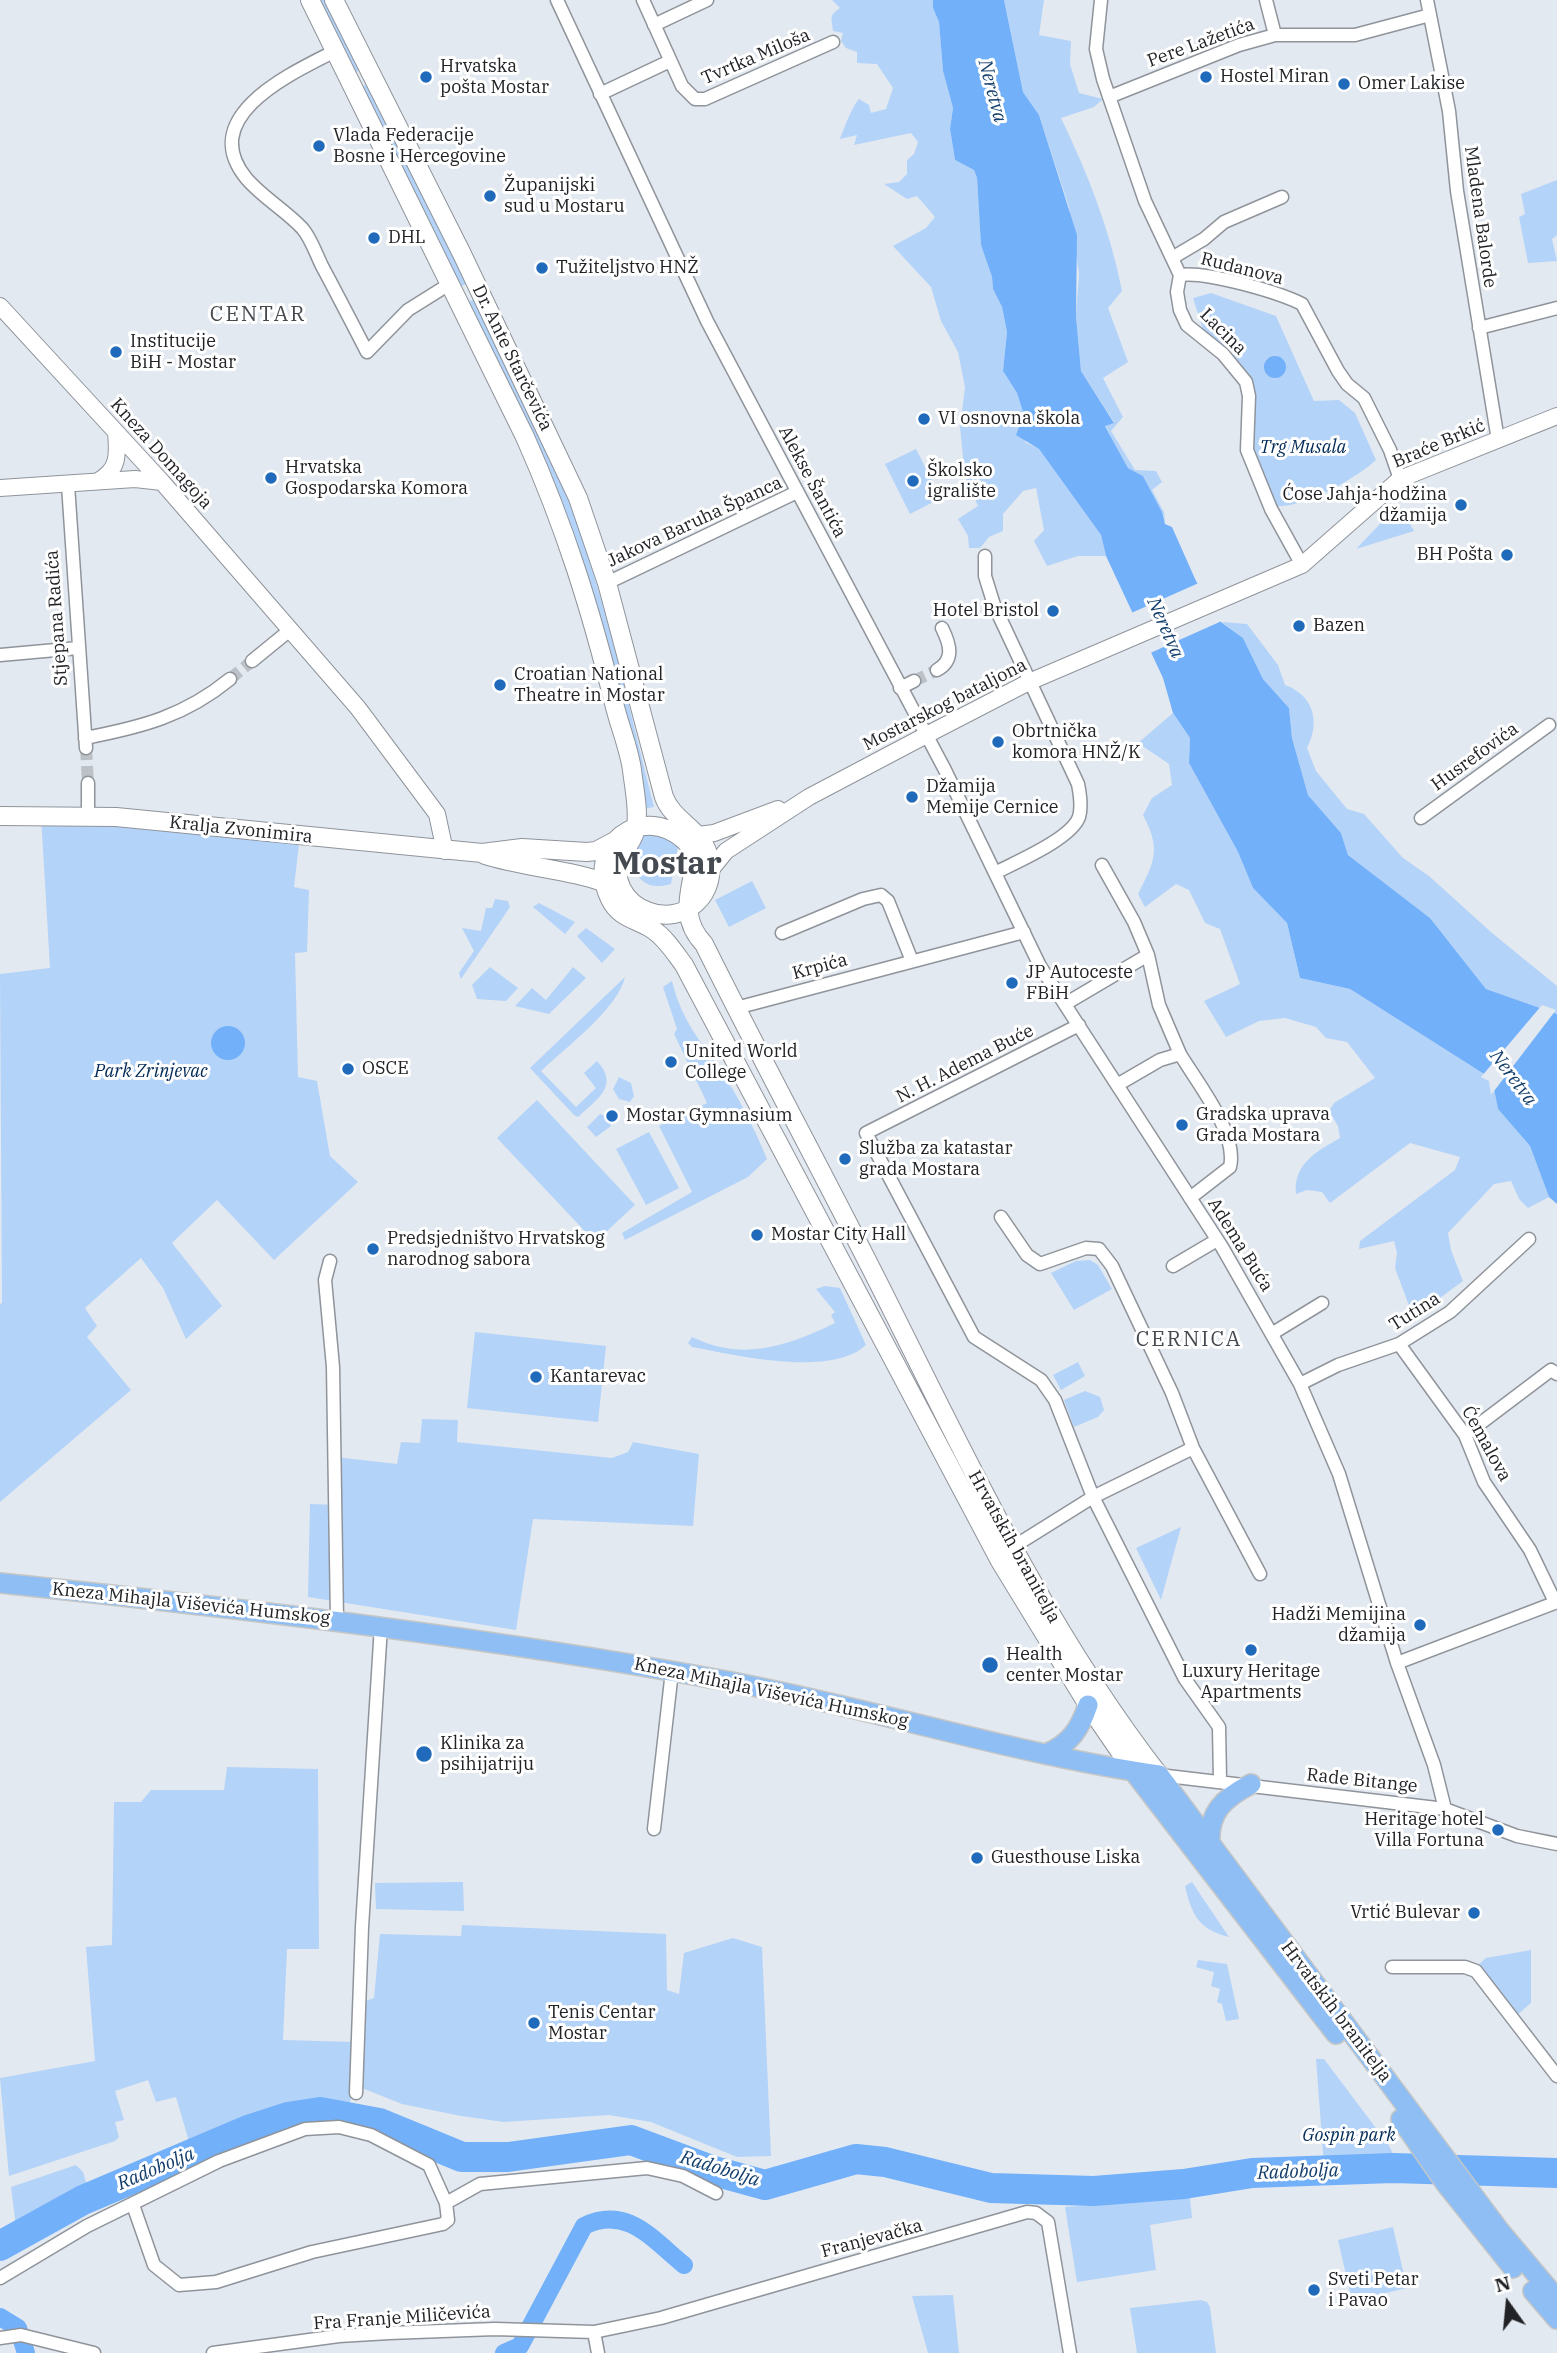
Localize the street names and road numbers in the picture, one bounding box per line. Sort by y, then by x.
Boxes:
street label: Pere Lažetića [1144,14,1258,72]
street label: Tvrtka Miloša [698,24,814,90]
street label: Mladena Balorde [1459,145,1501,289]
street label: Rudanova [1198,248,1286,290]
street label: Dr. Ante Starčevića [467,281,557,435]
street label: Lacina [1195,304,1251,360]
street label: Kneza Domagoja [106,394,216,514]
street label: Braće Brkić [1390,415,1488,473]
street label: Alekse Šantića [774,422,850,542]
street label: Jakova Baruha Španca [604,472,786,572]
street label: Stjepana Radića [41,549,73,687]
street label: Mostarskog bataljona [859,654,1031,756]
street label: Husrefovića [1427,718,1523,796]
street label: Kralja Zvonimira [168,812,314,848]
street label: Krpića [790,949,850,985]
street label: N. H. Adema Buće [893,1020,1037,1108]
street label: Adema Buća [1203,1194,1277,1296]
street label: Tutina [1386,1288,1444,1336]
street label: Ćemalova [1457,1403,1515,1485]
street label: Hrvatskih branitelja [963,1467,1065,1627]
street label: Kneza Mihajla Viševića Humskog [51,1579,331,1629]
street label: Kneza Mihajla Viševića Humskog [632,1653,910,1733]
street label: Rade Bitange [1305,1764,1419,1798]
street label: Hrvatskih branitelja [1276,1937,1396,2087]
street label: Franjevačka [819,2215,925,2263]
street label: Fra Franje Miličevića [313,2301,491,2335]

